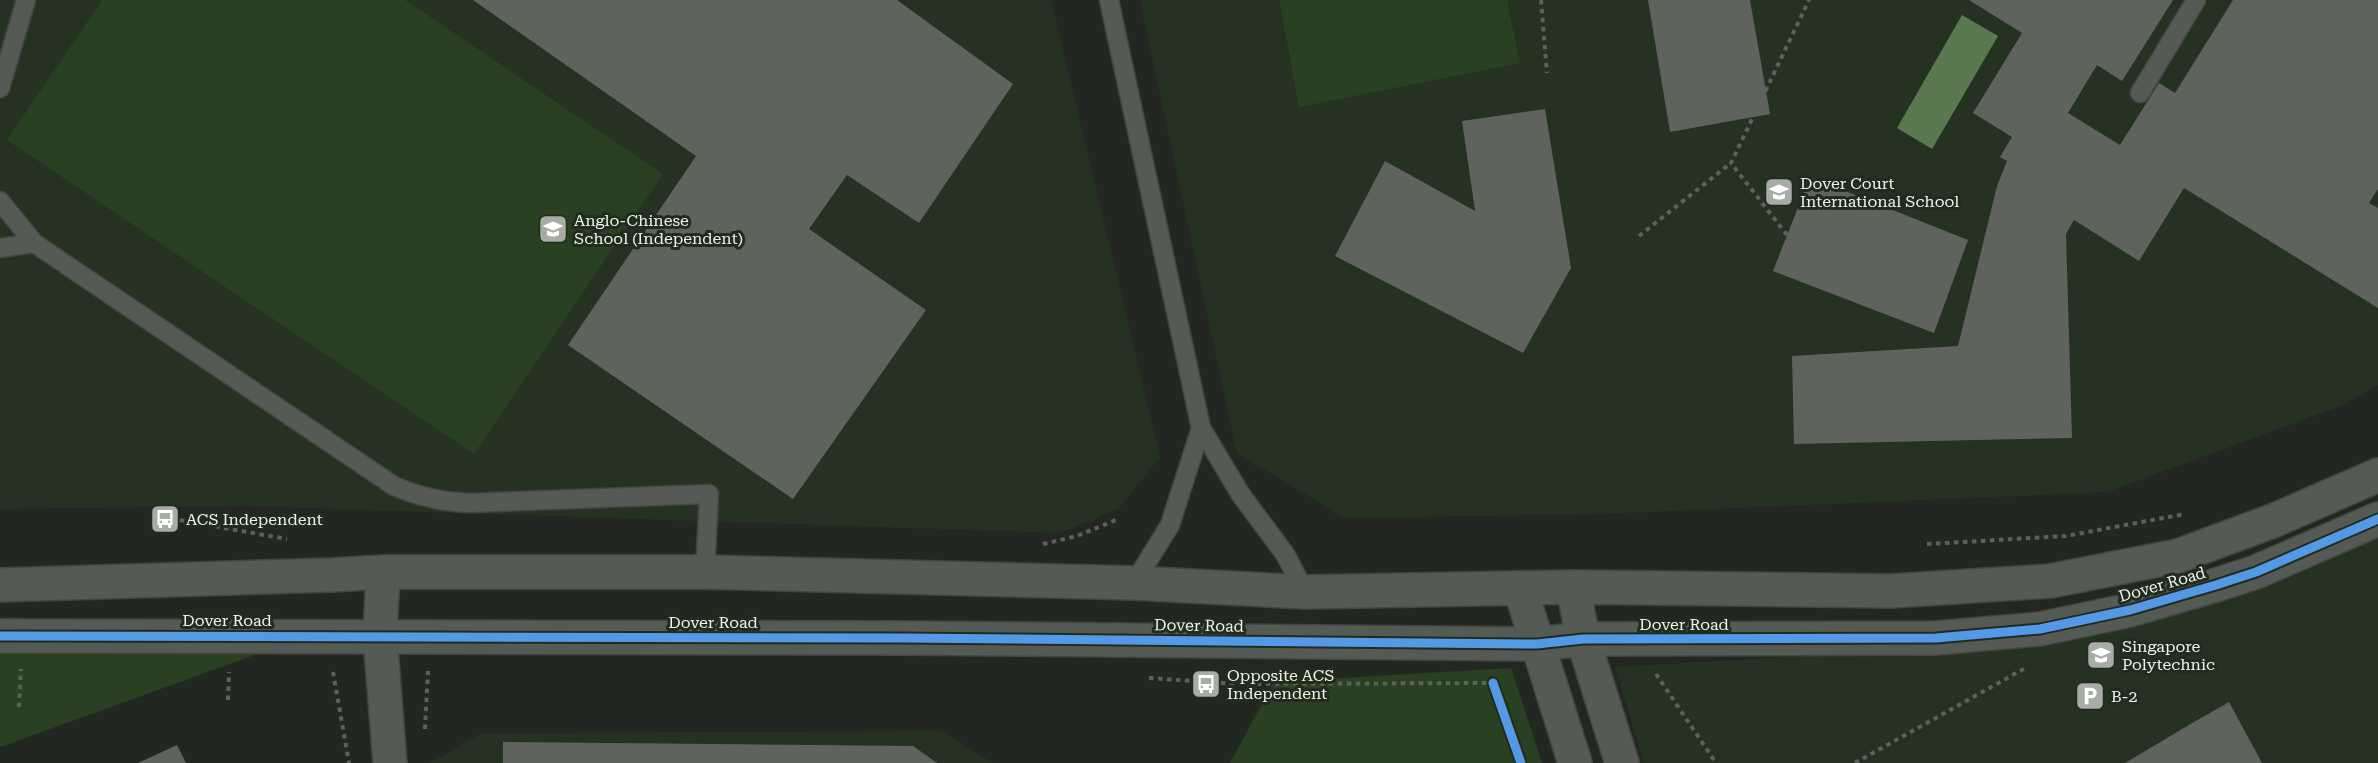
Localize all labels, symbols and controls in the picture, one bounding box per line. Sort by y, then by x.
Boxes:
place label: Dover Court International School [1800,174,1959,211]
school or university icon: Dover Court International School [1763,176,1795,208]
place label: Anglo-Chinese School (Independent) [574,211,743,248]
school or university icon: Anglo-Chinese School (Independent) [537,213,569,245]
bus stop icon: ACS Independent [149,503,181,535]
place label: ACS Independent [186,510,323,529]
street label: Dover Road [2116,563,2208,606]
street label: Dover Road [182,611,272,630]
street label: Dover Road [668,613,758,632]
street label: Dover Road [1154,615,1244,636]
street label: Dover Road [1639,615,1729,634]
place label: Singapore Polytechnic [2122,637,2215,674]
school or university icon: Singapore Polytechnic [2085,639,2117,671]
place label: Opposite ACS Independent [1227,666,1334,703]
bus stop icon: Opposite ACS Independent [1190,668,1222,700]
parking icon: B-2 [2074,680,2106,712]
place label: B-2 [2111,687,2138,706]

